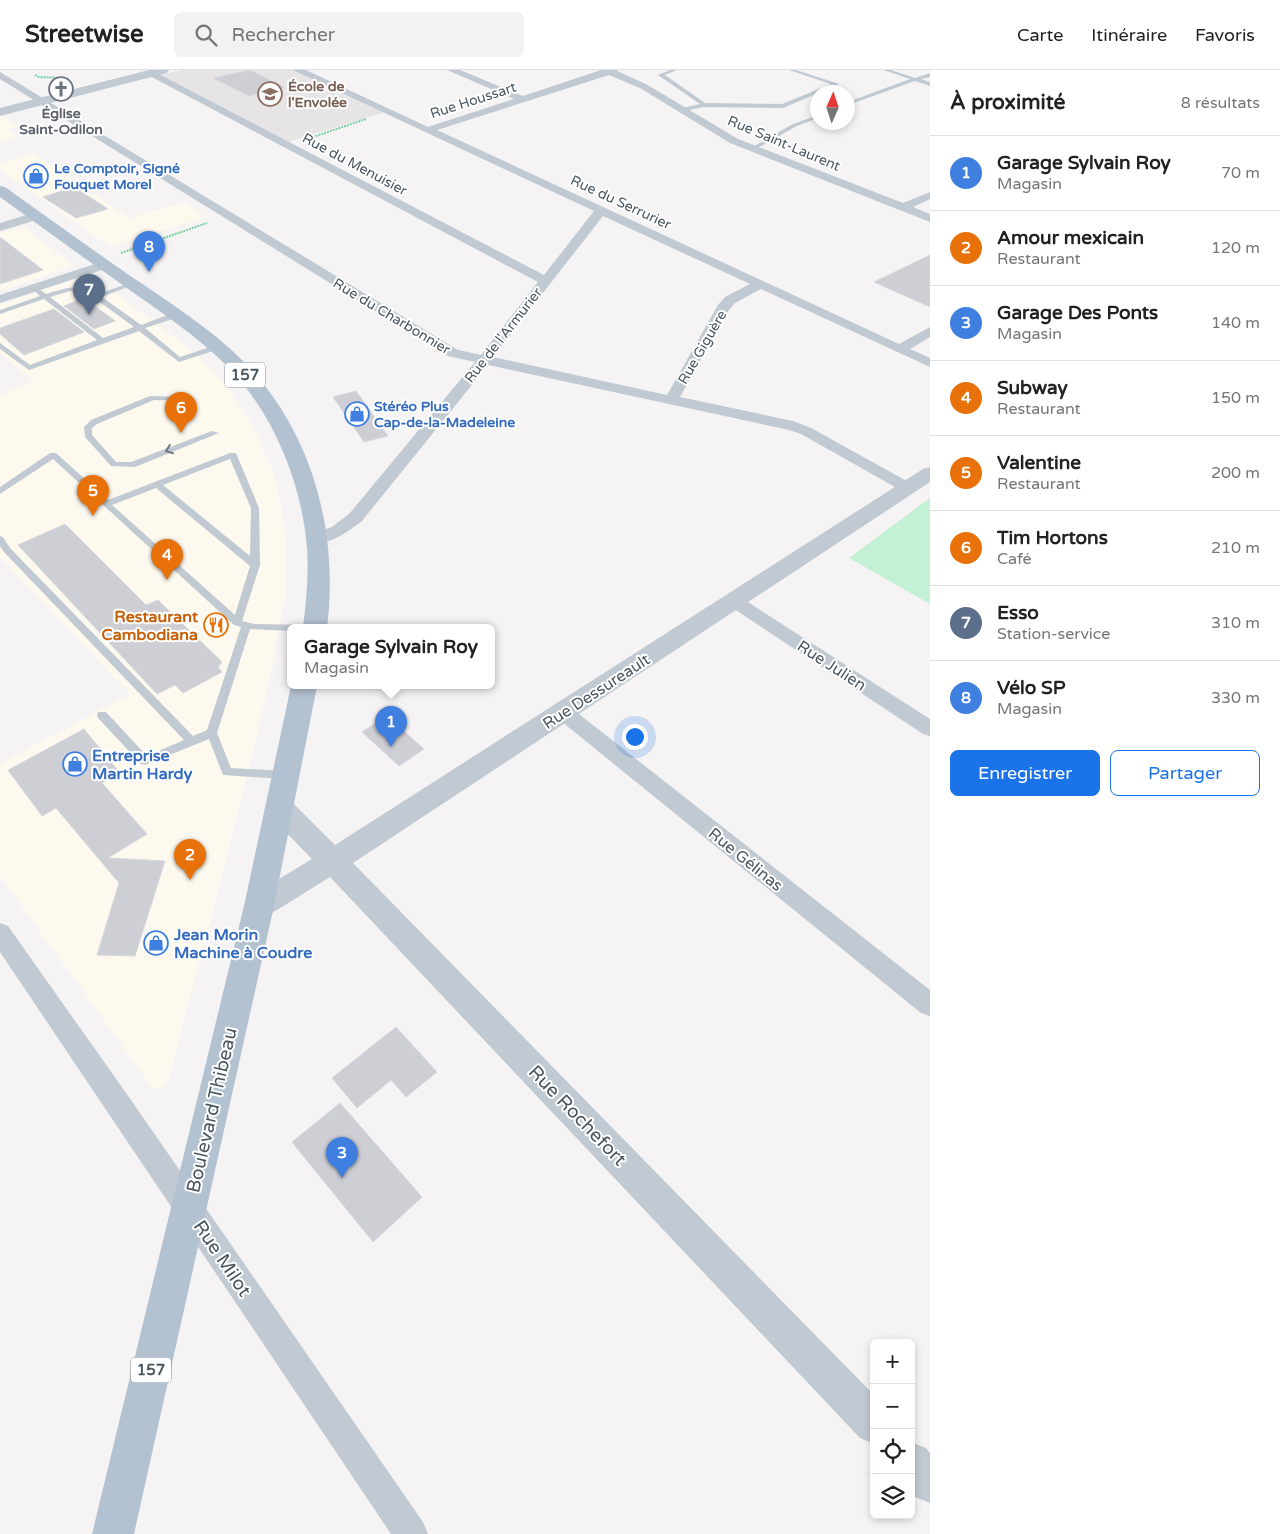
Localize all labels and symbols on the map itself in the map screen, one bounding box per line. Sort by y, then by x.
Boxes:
church icon: Église Saint-Odilon [48,76,74,102]
place label: École de l'Envolée [288,78,347,111]
street label: Rue Houssart [428,78,519,122]
school or university icon: École de l'Envolée [257,81,283,107]
north arrow [810,85,855,130]
place label: Église Saint-Odilon [19,105,103,138]
street label: Rue Saint-Laurent [725,112,843,175]
street label: Rue du Menuisier [299,130,411,200]
place label: Le Comptoir, Signé Fouquet Morel [54,160,180,193]
shop icon: Le Comptoir, Signé Fouquet Morel [23,163,49,189]
street label: Rue du Serrurier [568,172,674,233]
pin: 8 [133,231,165,272]
pin: 7 [73,274,105,315]
street label: Rue du Charbonnier [330,275,454,358]
street label: Rue de l'Armurier [461,284,546,386]
street label: Rue Giguère [674,307,730,387]
road number: 157 [225,362,265,388]
pin: 6 [165,392,197,433]
place label: Stéréo Plus Cap-de-la-Madeleine [374,398,515,431]
shop icon: Stéréo Plus Cap-de-la-Madeleine [344,401,370,427]
one-way arrow [166,445,174,455]
pin: 5 [77,475,109,516]
pin: 4 [151,539,183,580]
place label: Restaurant Cambodiana [102,607,199,645]
restaurant icon: Restaurant Cambodiana [203,612,229,638]
street label: Rue Julien [793,636,870,696]
street label: Rue Dessureault [539,650,654,734]
pin: 1 [375,706,407,747]
your location [622,724,648,750]
place label: Entreprise Martin Hardy [92,746,193,784]
shop icon: Entreprise Martin Hardy [62,751,88,777]
street label: Rue Gélinas [704,824,787,896]
pin: 2 [174,839,206,880]
place label: Jean Morin Machine à Coudre [173,925,312,963]
shop icon: Jean Morin Machine à Coudre [143,930,169,956]
street label: Boulevard Thibeau [182,1025,242,1195]
street label: Rue Rochefort [524,1061,631,1170]
pin: 3 [326,1137,358,1178]
street label: Rue Milot [189,1216,256,1301]
road number: 157 [131,1358,171,1382]

